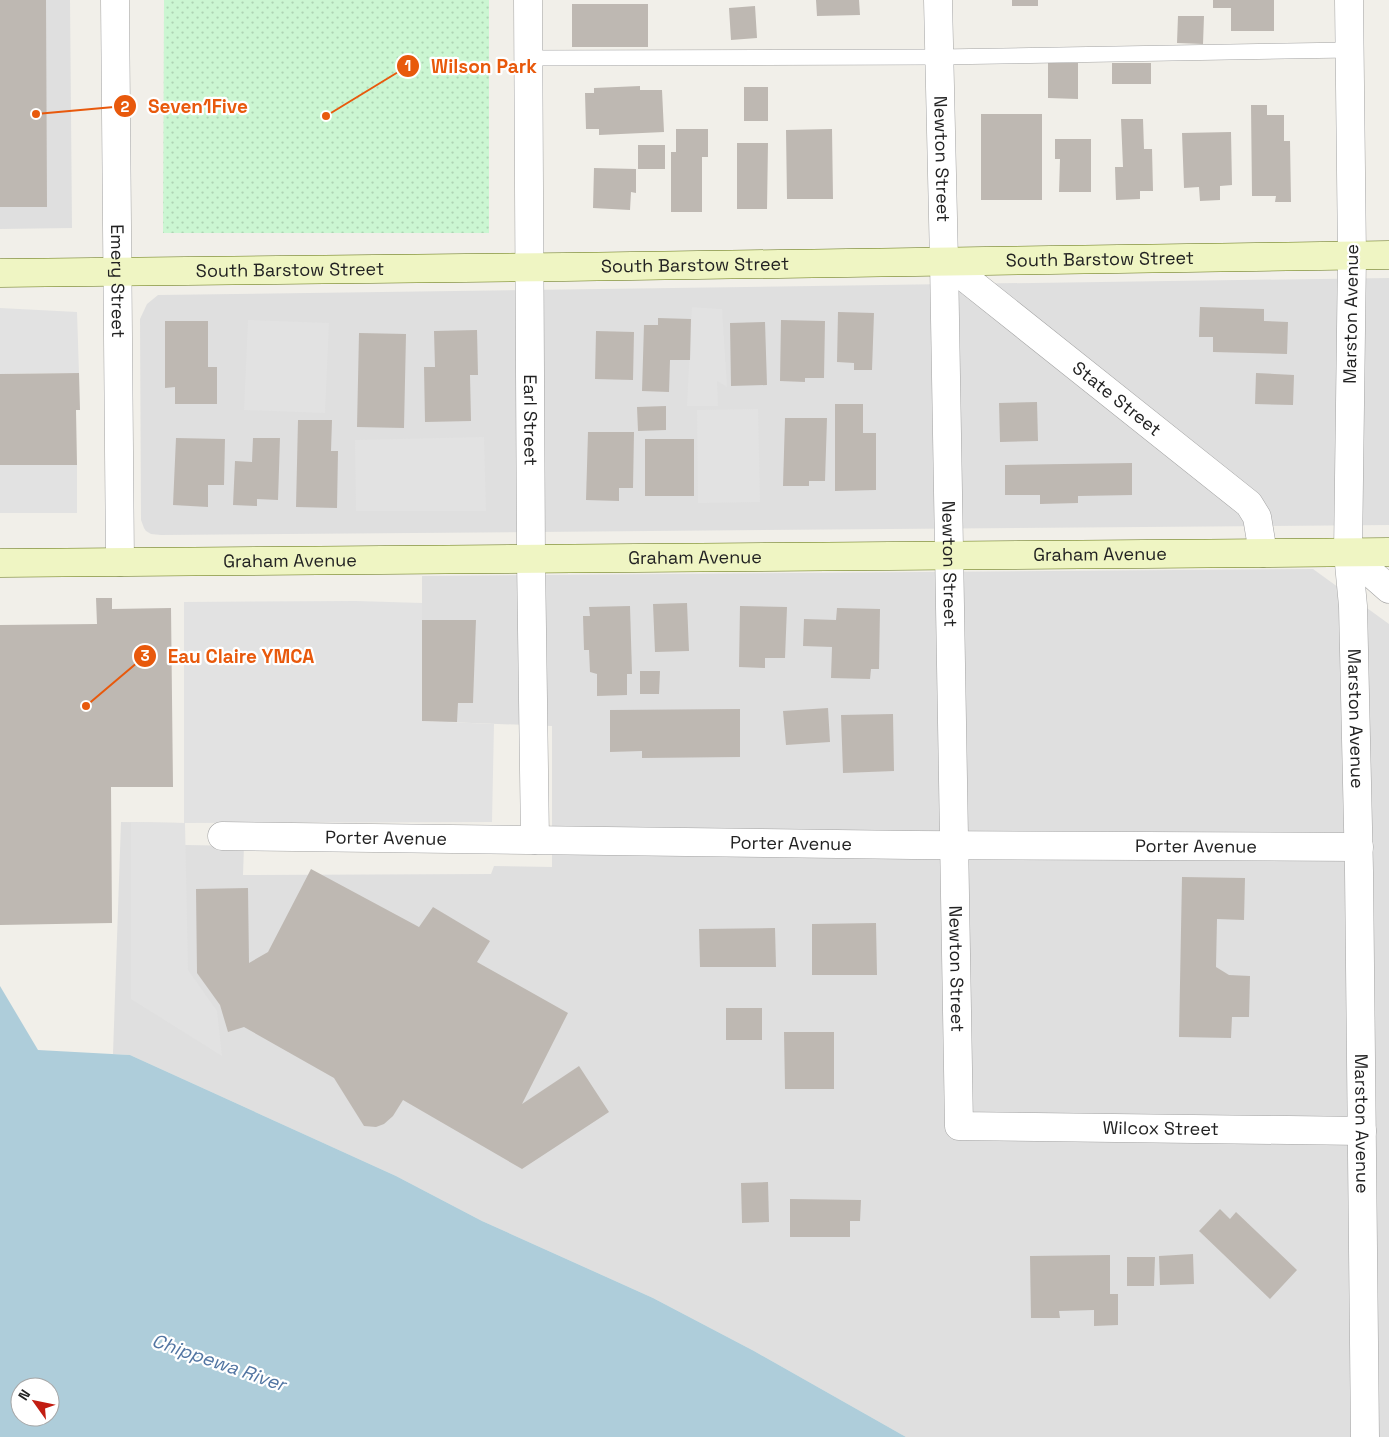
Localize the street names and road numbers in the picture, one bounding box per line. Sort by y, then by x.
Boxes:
street label: Newton Street [929,95,955,223]
street label: Emery Street [106,224,130,338]
street label: Marston Avenue [1338,244,1363,384]
street label: South Barstow Street [1006,246,1194,272]
street label: South Barstow Street [601,252,789,277]
street label: South Barstow Street [196,257,384,282]
street label: State Street [1068,356,1166,441]
street label: Earl Street [519,374,542,466]
street label: Newton Street [937,500,962,627]
street label: Graham Avenue [1033,542,1167,566]
street label: Graham Avenue [628,545,762,569]
street label: Graham Avenue [223,548,357,572]
street label: Marston Avenue [1343,648,1369,789]
street label: Porter Avenue [325,825,447,850]
street label: Porter Avenue [730,831,852,855]
street label: Porter Avenue [1135,834,1257,858]
street label: Newton Street [944,905,969,1032]
street label: Marston Avenue [1350,1054,1374,1194]
street label: Wilcox Street [1103,1116,1219,1140]

